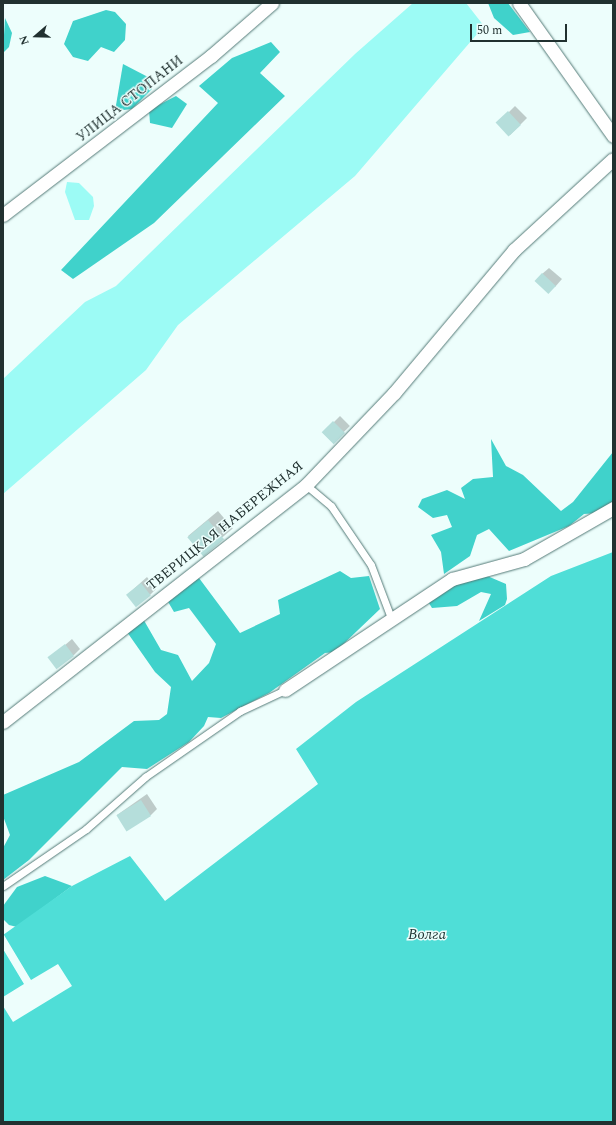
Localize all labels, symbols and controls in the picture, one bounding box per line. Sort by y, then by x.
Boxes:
north arrow [16,16,56,56]
scale bar [472,16,569,42]
text: 50 m [477,21,502,40]
text: N [15,33,34,47]
street label: УЛИЦА СТОПАНИ [73,52,187,146]
street label: ТВЕРИЦКАЯ НАБЕРЕЖНАЯ [143,458,307,594]
water label: Волга [408,926,446,944]

